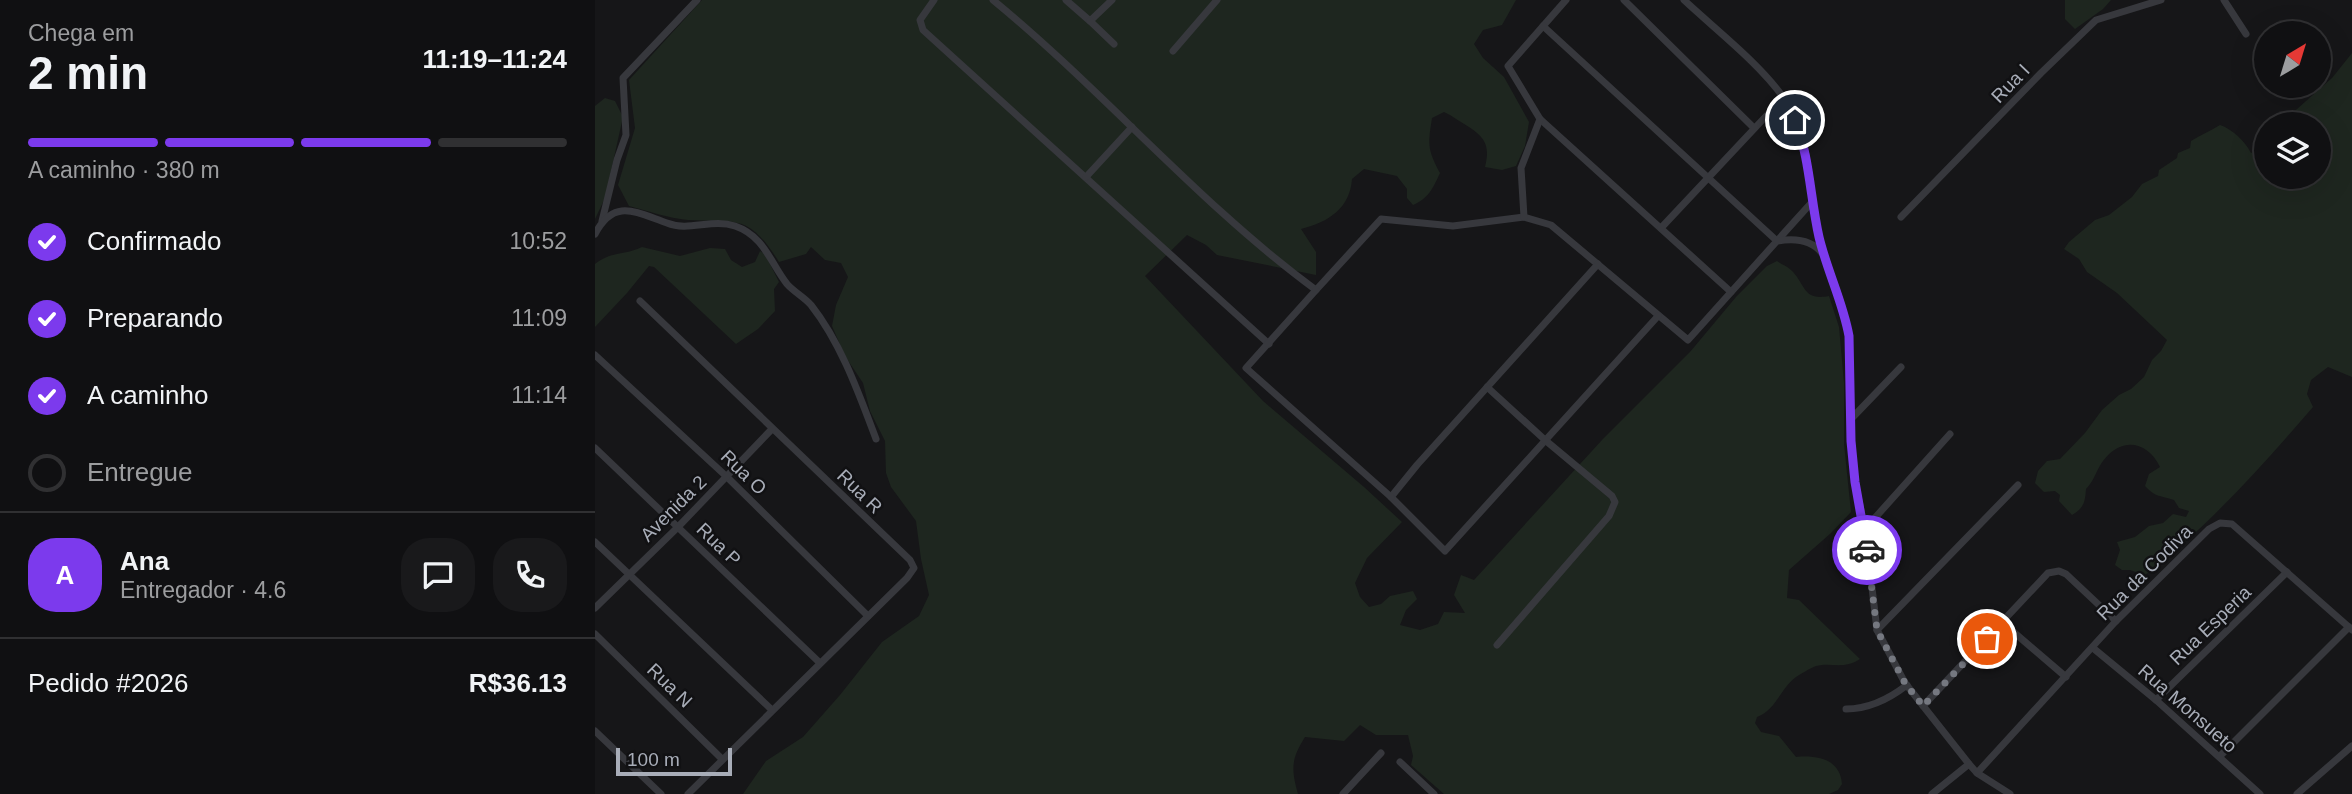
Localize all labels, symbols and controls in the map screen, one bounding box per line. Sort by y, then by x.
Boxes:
text: Chega em [28,20,134,46]
north arrow [2254,21,2331,98]
map controls [2254,21,2331,189]
text: 11:19–11:24 [422,44,567,74]
text: 2 min [28,47,148,99]
street label: Rua I [1987,60,2034,107]
pin [1765,90,1825,150]
icon: home [1776,101,1814,139]
button: layers [2254,112,2331,189]
text: A caminho · 380 m [28,157,220,183]
icon: check [28,223,66,261]
text: Confirmado [87,226,221,256]
text: 10:52 [509,228,567,254]
icon: check [28,300,66,338]
text: Preparando [87,303,223,333]
text: 11:09 [511,305,567,331]
icon: check [28,377,66,415]
text: A caminho [87,380,208,410]
text: 11:14 [511,382,567,408]
street label: Rua O [717,446,771,499]
text: Entregue [87,457,193,487]
street label: Rua R [833,465,886,518]
street label: Avenida 2 [636,471,711,546]
courier [1832,515,1902,585]
street label: Rua P [692,518,745,570]
street label: Rua da Codiva [2092,520,2197,624]
icon: car [1848,531,1886,569]
button: chat [401,538,475,612]
button: phone [493,538,567,612]
text: Ana [120,546,169,576]
text: A [56,560,74,590]
text: Entregador · 4.6 [120,577,286,603]
street label: Rua Esperia [2165,581,2256,669]
pin [1957,609,2017,669]
icon: bag [1968,620,2006,658]
street label: Rua N [643,659,696,712]
street label: Rua Monsueto [2134,660,2241,757]
text: Pedido #2026 [28,668,188,698]
text: R$36.13 [469,668,567,698]
scale bar [616,745,731,777]
text: 100 m [627,749,680,770]

